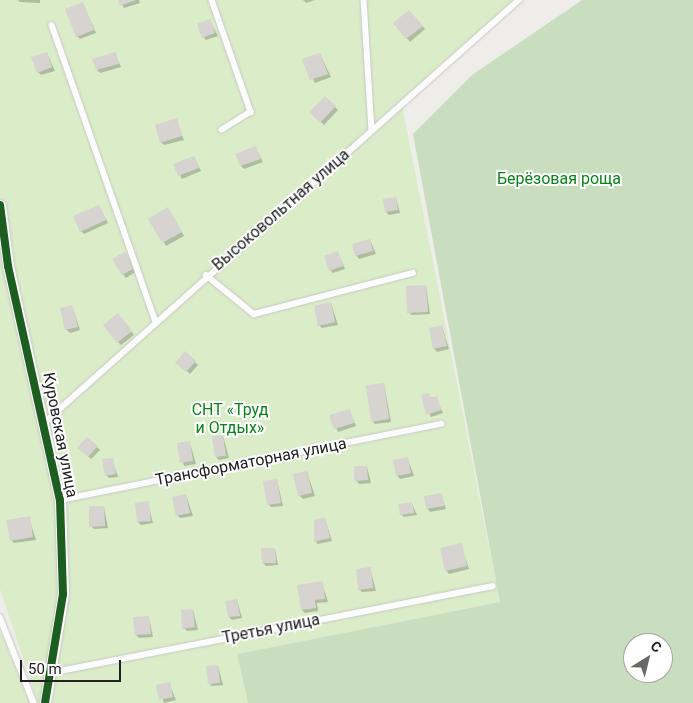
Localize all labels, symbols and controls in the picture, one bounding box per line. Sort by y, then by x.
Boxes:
street label: Высоковольтная улица [209,145,353,275]
park label: Берёзовая роща [497,169,621,189]
street label: Куровская улица [38,371,82,499]
park label: СНТ «Труд и Отдых» [191,400,269,438]
street label: Трансформаторная улица [154,434,348,490]
street label: Третья улица [221,610,321,648]
north arrow [623,633,673,683]
text: С [648,638,665,656]
scale bar [22,650,124,682]
text: 50 m [28,660,62,678]

